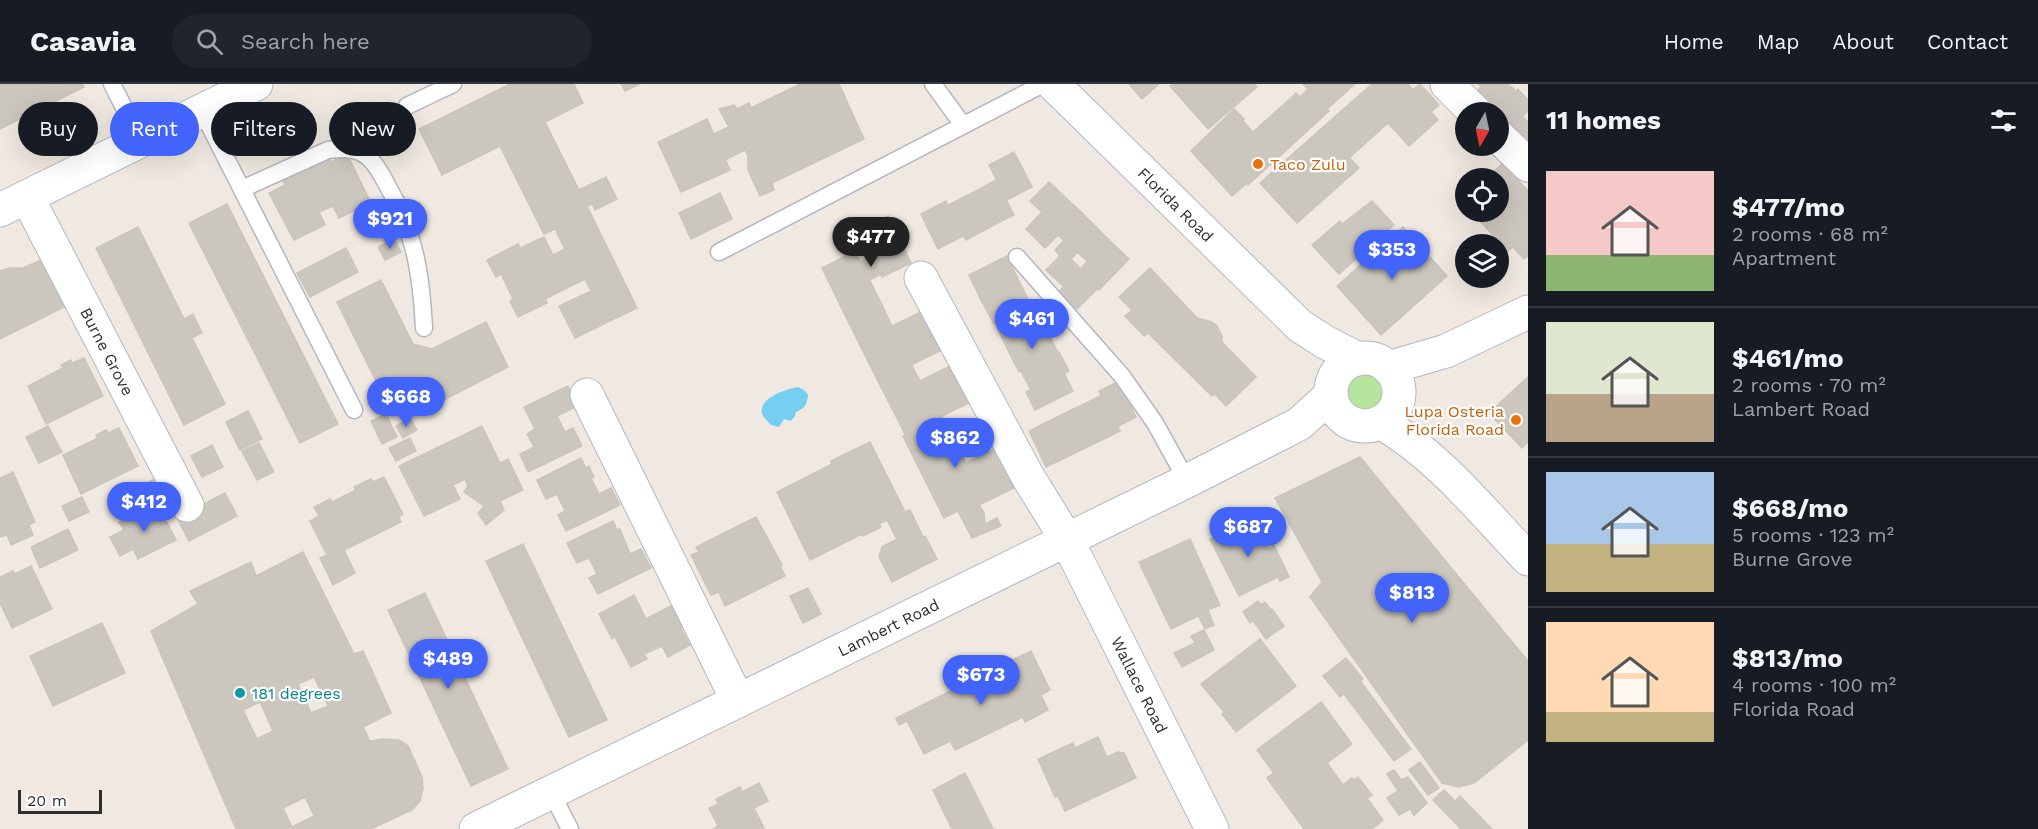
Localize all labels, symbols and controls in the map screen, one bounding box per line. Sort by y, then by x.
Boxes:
search box [172,14,592,68]
text: Casavia [30,25,136,58]
icon: search [193,25,226,58]
text: Search here [241,29,370,54]
text: Home [1664,29,1724,54]
text: Map [1757,29,1800,54]
text: About [1833,29,1894,54]
text: Contact [1927,29,2008,54]
chip: Buy [18,102,98,156]
chip: Rent [110,102,199,156]
chip: Filters [211,102,317,156]
chip: New [329,102,416,156]
north arrow [1455,102,1509,156]
map controls [1455,102,1509,288]
icon: filters [1987,104,2020,137]
text: 11 homes [1546,105,1661,135]
place label: Taco Zulu [1270,155,1346,174]
marker: Taco Zulu [1251,157,1265,171]
street label: Florida Road [1134,164,1217,246]
button: locate [1455,168,1509,222]
text: $477/mo [1732,192,1845,222]
icon: home [1594,195,1666,267]
pin: $921 [354,199,426,250]
text: $921 [367,206,413,230]
pin: $477 [835,217,907,268]
text: 2 rooms · 68 m² [1732,222,1888,246]
text: $477 [846,224,896,248]
pin: $353 [1356,230,1428,281]
button: layers [1455,234,1509,288]
text: $353 [1368,237,1416,261]
text: Apartment [1732,246,1836,270]
pin: $461 [996,299,1068,350]
street label: Burne Grove [76,304,137,399]
text: $461 [1009,306,1055,330]
text: $461/mo [1732,343,1844,373]
icon: home [1594,346,1666,418]
text: 2 rooms · 70 m² [1732,373,1886,397]
pin: $668 [370,377,442,428]
text: $668 [381,384,431,408]
text: Lambert Road [1732,397,1870,421]
place label: Lupa Osteria Florida Road [1404,402,1504,439]
marker: Lupa Osteria Florida Road [1509,413,1523,427]
pin: $862 [919,418,991,469]
text: $862 [930,425,980,449]
pin: $412 [108,482,180,533]
text: $412 [121,489,167,513]
text: $668/mo [1732,493,1848,523]
icon: home [1594,496,1666,568]
pin: $687 [1212,507,1284,558]
text: $687 [1223,514,1273,538]
text: 5 rooms · 123 m² [1732,523,1894,547]
text: Burne Grove [1732,547,1853,571]
pin: $813 [1376,573,1448,624]
text: $813 [1389,580,1435,604]
street label: Lambert Road [835,595,942,660]
street label: Wallace Road [1107,634,1171,736]
pin: $489 [412,639,484,690]
text: $813/mo [1732,643,1843,673]
text: $489 [423,646,473,670]
icon: home [1594,646,1666,718]
pin: $673 [945,655,1017,706]
text: $673 [957,662,1005,686]
text: 4 rooms · 100 m² [1732,673,1896,697]
place label: 181 degrees [252,684,341,703]
marker: 181 degrees [233,686,247,700]
text: Florida Road [1732,697,1855,721]
scale bar [18,787,102,814]
text: 20 m [27,791,67,810]

